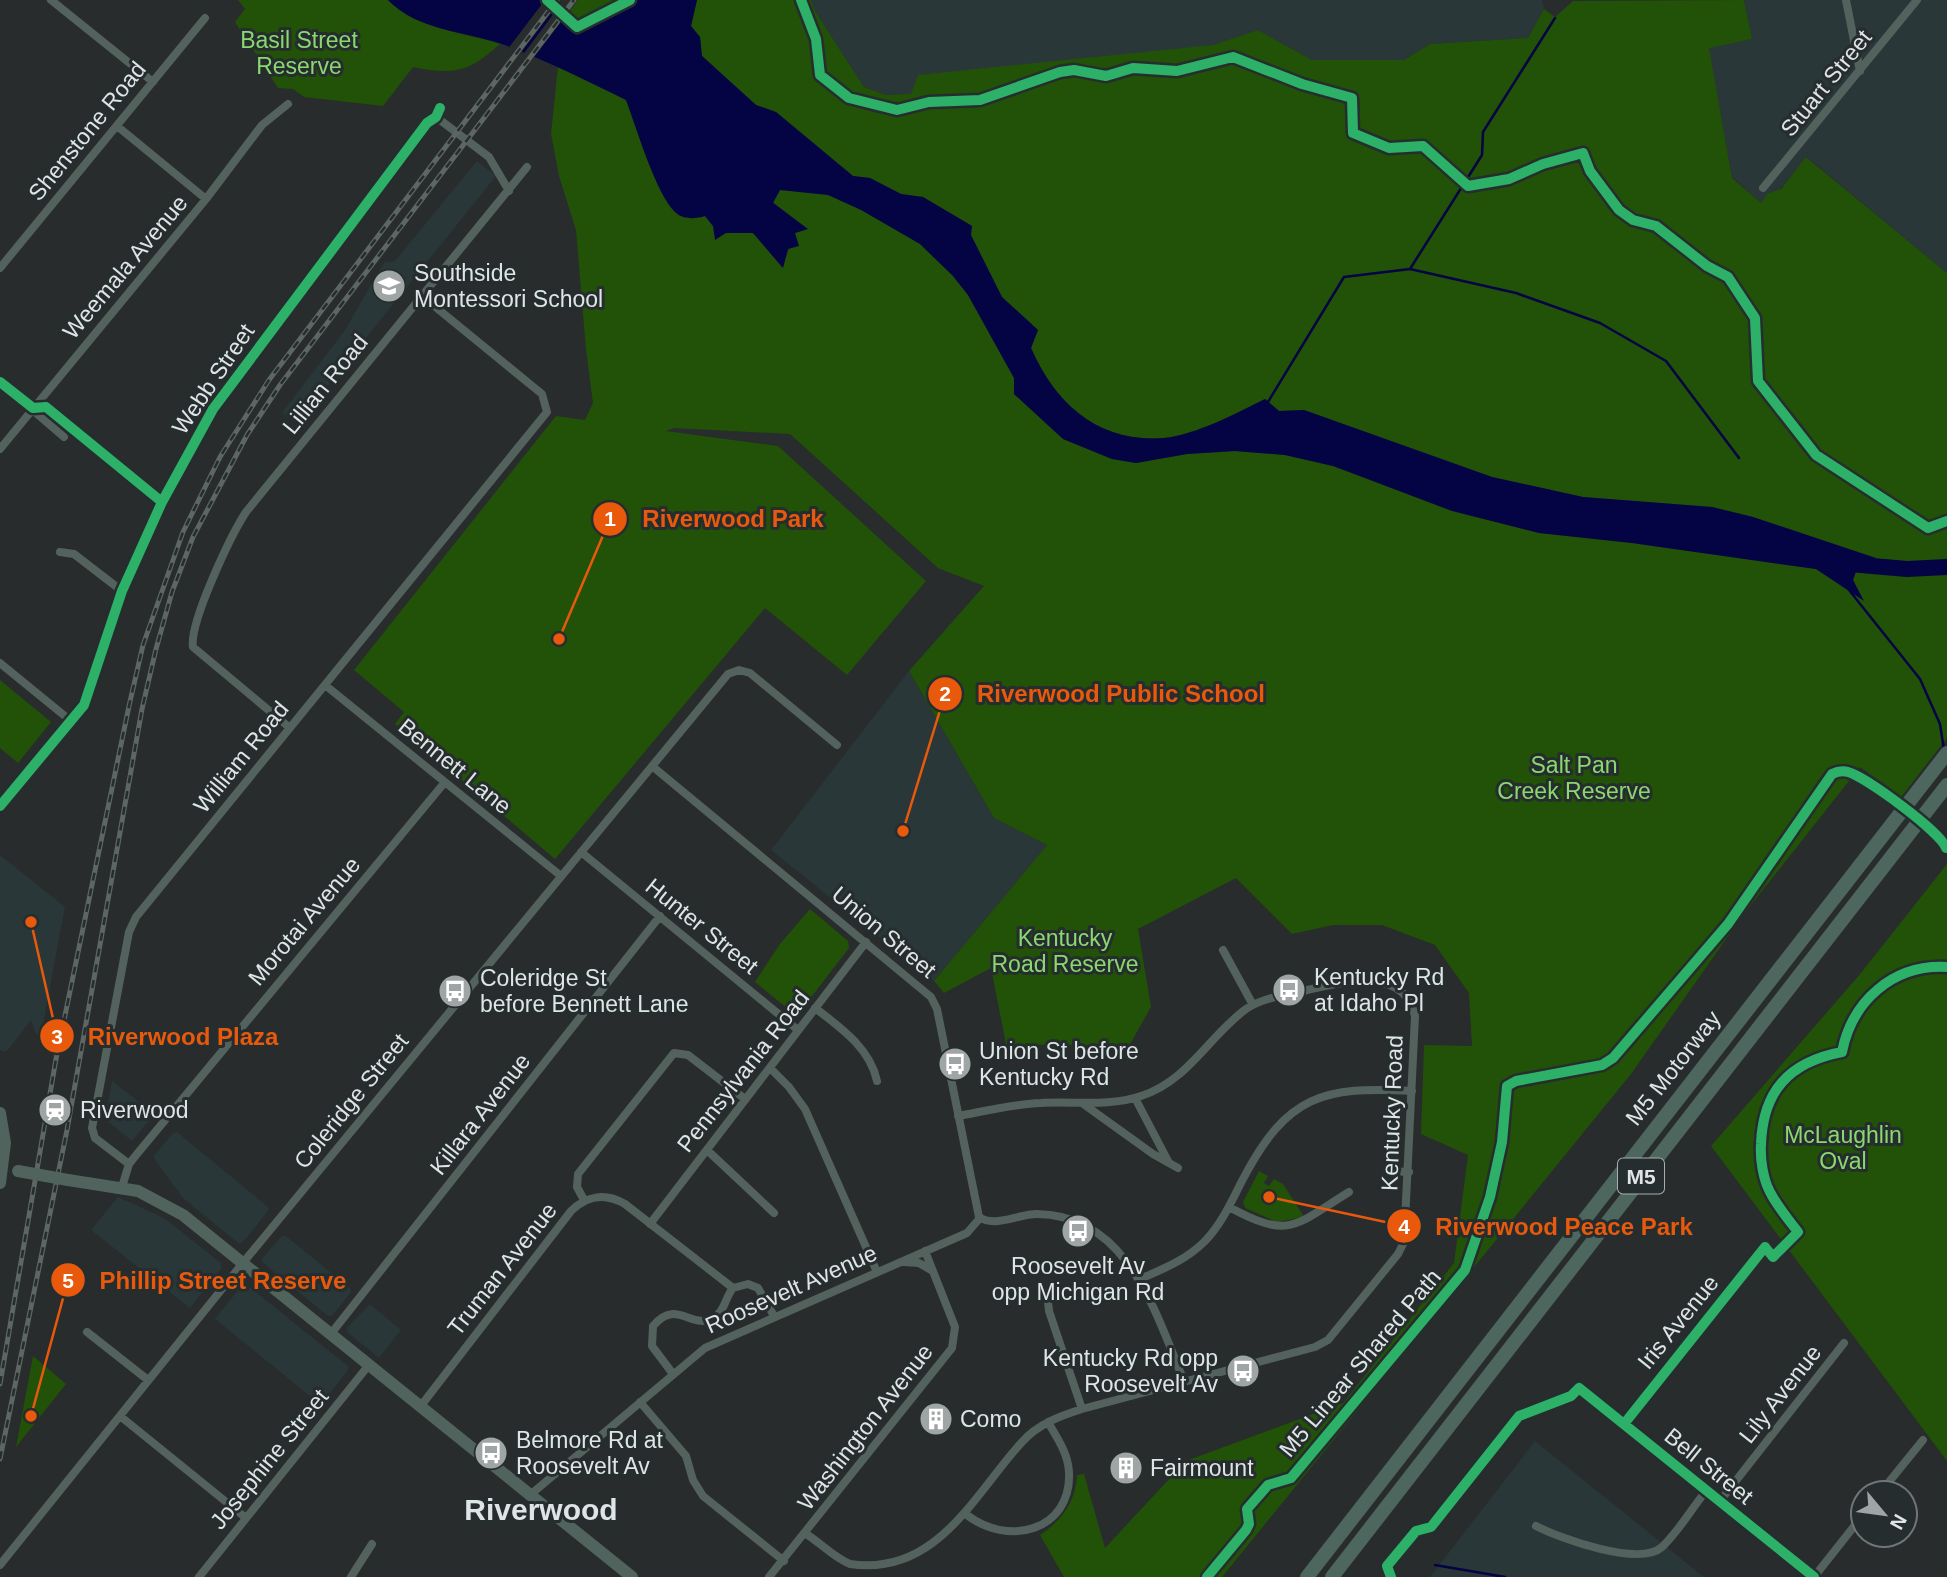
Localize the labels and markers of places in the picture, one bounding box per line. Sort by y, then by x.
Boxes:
place label: Southside Montessori School [414,260,603,312]
school or university icon: Southside Montessori School [370,267,408,305]
callout: Riverwood Park [593,496,837,541]
callout: Riverwood Public School [928,671,1279,716]
place label: Kentucky Rd at Idaho Pl [1314,964,1444,1016]
place label: Coleridge St before Bennett Lane [480,965,688,1017]
bus stop icon: Kentucky Rd at Idaho Pl [1270,971,1308,1009]
bus stop icon: Coleridge St before Bennett Lane [436,972,474,1010]
callout: Riverwood Plaza [39,1014,293,1059]
place label: Union St before Kentucky Rd [979,1038,1139,1090]
bus stop icon: Union St before Kentucky Rd [936,1045,974,1083]
station icon: Riverwood [36,1091,74,1129]
place label: Riverwood [80,1097,189,1123]
callout: Riverwood Peace Park [1387,1204,1707,1249]
bus stop icon: Roosevelt Av opp Michigan Rd [1059,1212,1097,1250]
place label: Roosevelt Av opp Michigan Rd [992,1253,1164,1305]
callout: Phillip Street Reserve [50,1258,360,1303]
place label: Kentucky Rd opp Roosevelt Av [1043,1345,1218,1397]
bus stop icon: Kentucky Rd opp Roosevelt Av [1224,1352,1262,1390]
building icon: Como [917,1400,955,1438]
place label: Como [960,1406,1021,1432]
place label: Belmore Rd at Roosevelt Av [516,1427,664,1479]
bus stop icon: Belmore Rd at Roosevelt Av [472,1434,510,1472]
building icon: Fairmount [1107,1449,1145,1487]
place label: Fairmount [1150,1455,1254,1481]

